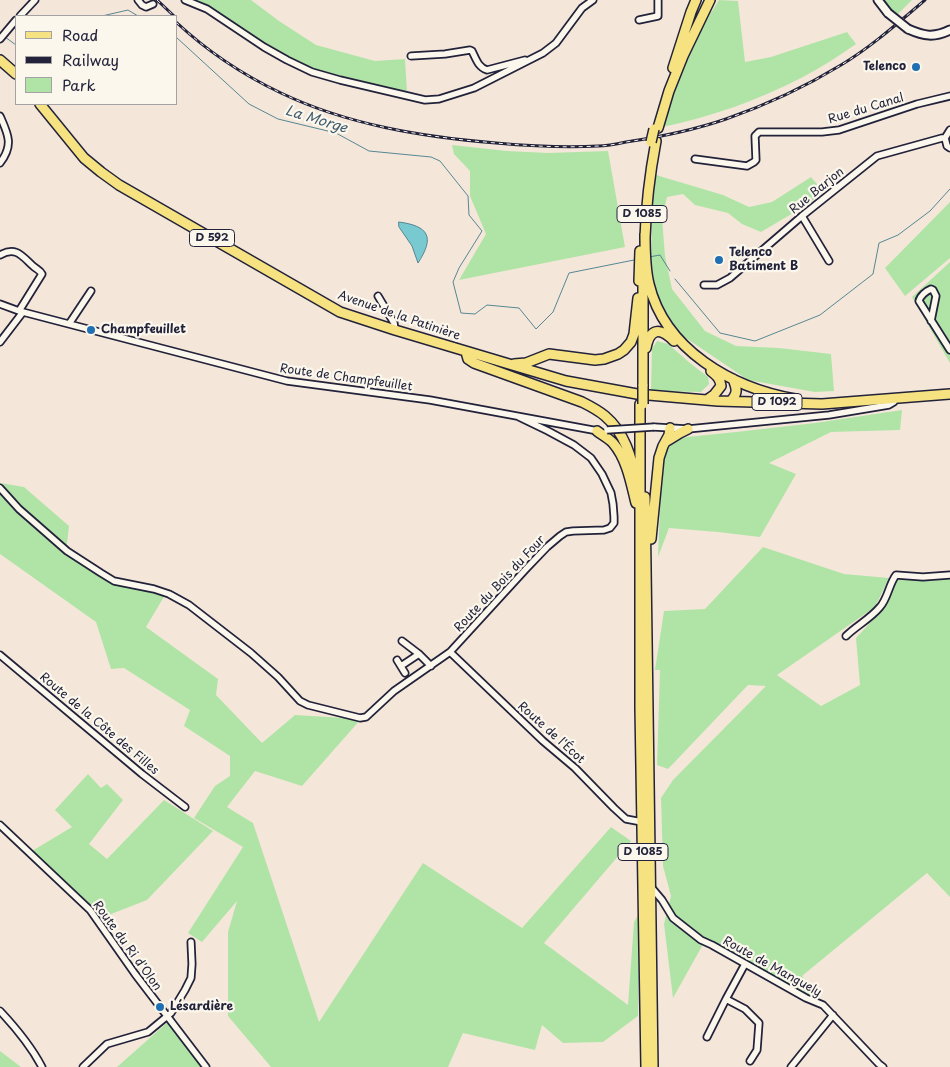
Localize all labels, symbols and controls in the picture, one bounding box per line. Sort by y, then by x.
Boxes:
legend [15,15,178,105]
text: Road [62,23,98,46]
text: Railway [62,48,119,71]
place label: Telenco [863,60,906,74]
marker: Telenco [910,61,922,73]
text: Park [62,73,96,96]
street label: Rue du Canal [827,91,905,127]
water label: La Morge [283,103,349,137]
street label: Rue Barjon [787,165,847,217]
road number: D 1085 [617,205,667,222]
road number: D 592 [190,230,234,247]
place label: Telenco Batiment B [729,246,798,274]
marker: Telenco Batiment B [713,254,725,266]
street label: Avenue de la Patinière [336,288,462,344]
place label: Champfeuillet [101,323,186,337]
marker: Champfeuillet [85,324,97,336]
street label: Route de Champfeuillet [279,362,413,394]
road number: D 1092 [752,394,802,411]
street label: Route du Bois du Four [452,533,548,635]
street label: Route de la Côte des Filles [37,670,161,778]
street label: Route de l'Écot [514,699,588,767]
road number: D 1085 [618,844,668,860]
street label: Route du Ri d'Olon [90,898,164,994]
street label: Route de Manguely [720,934,824,1000]
place label: Lésardière [170,1000,233,1014]
marker: Lésardière [154,1001,166,1013]

